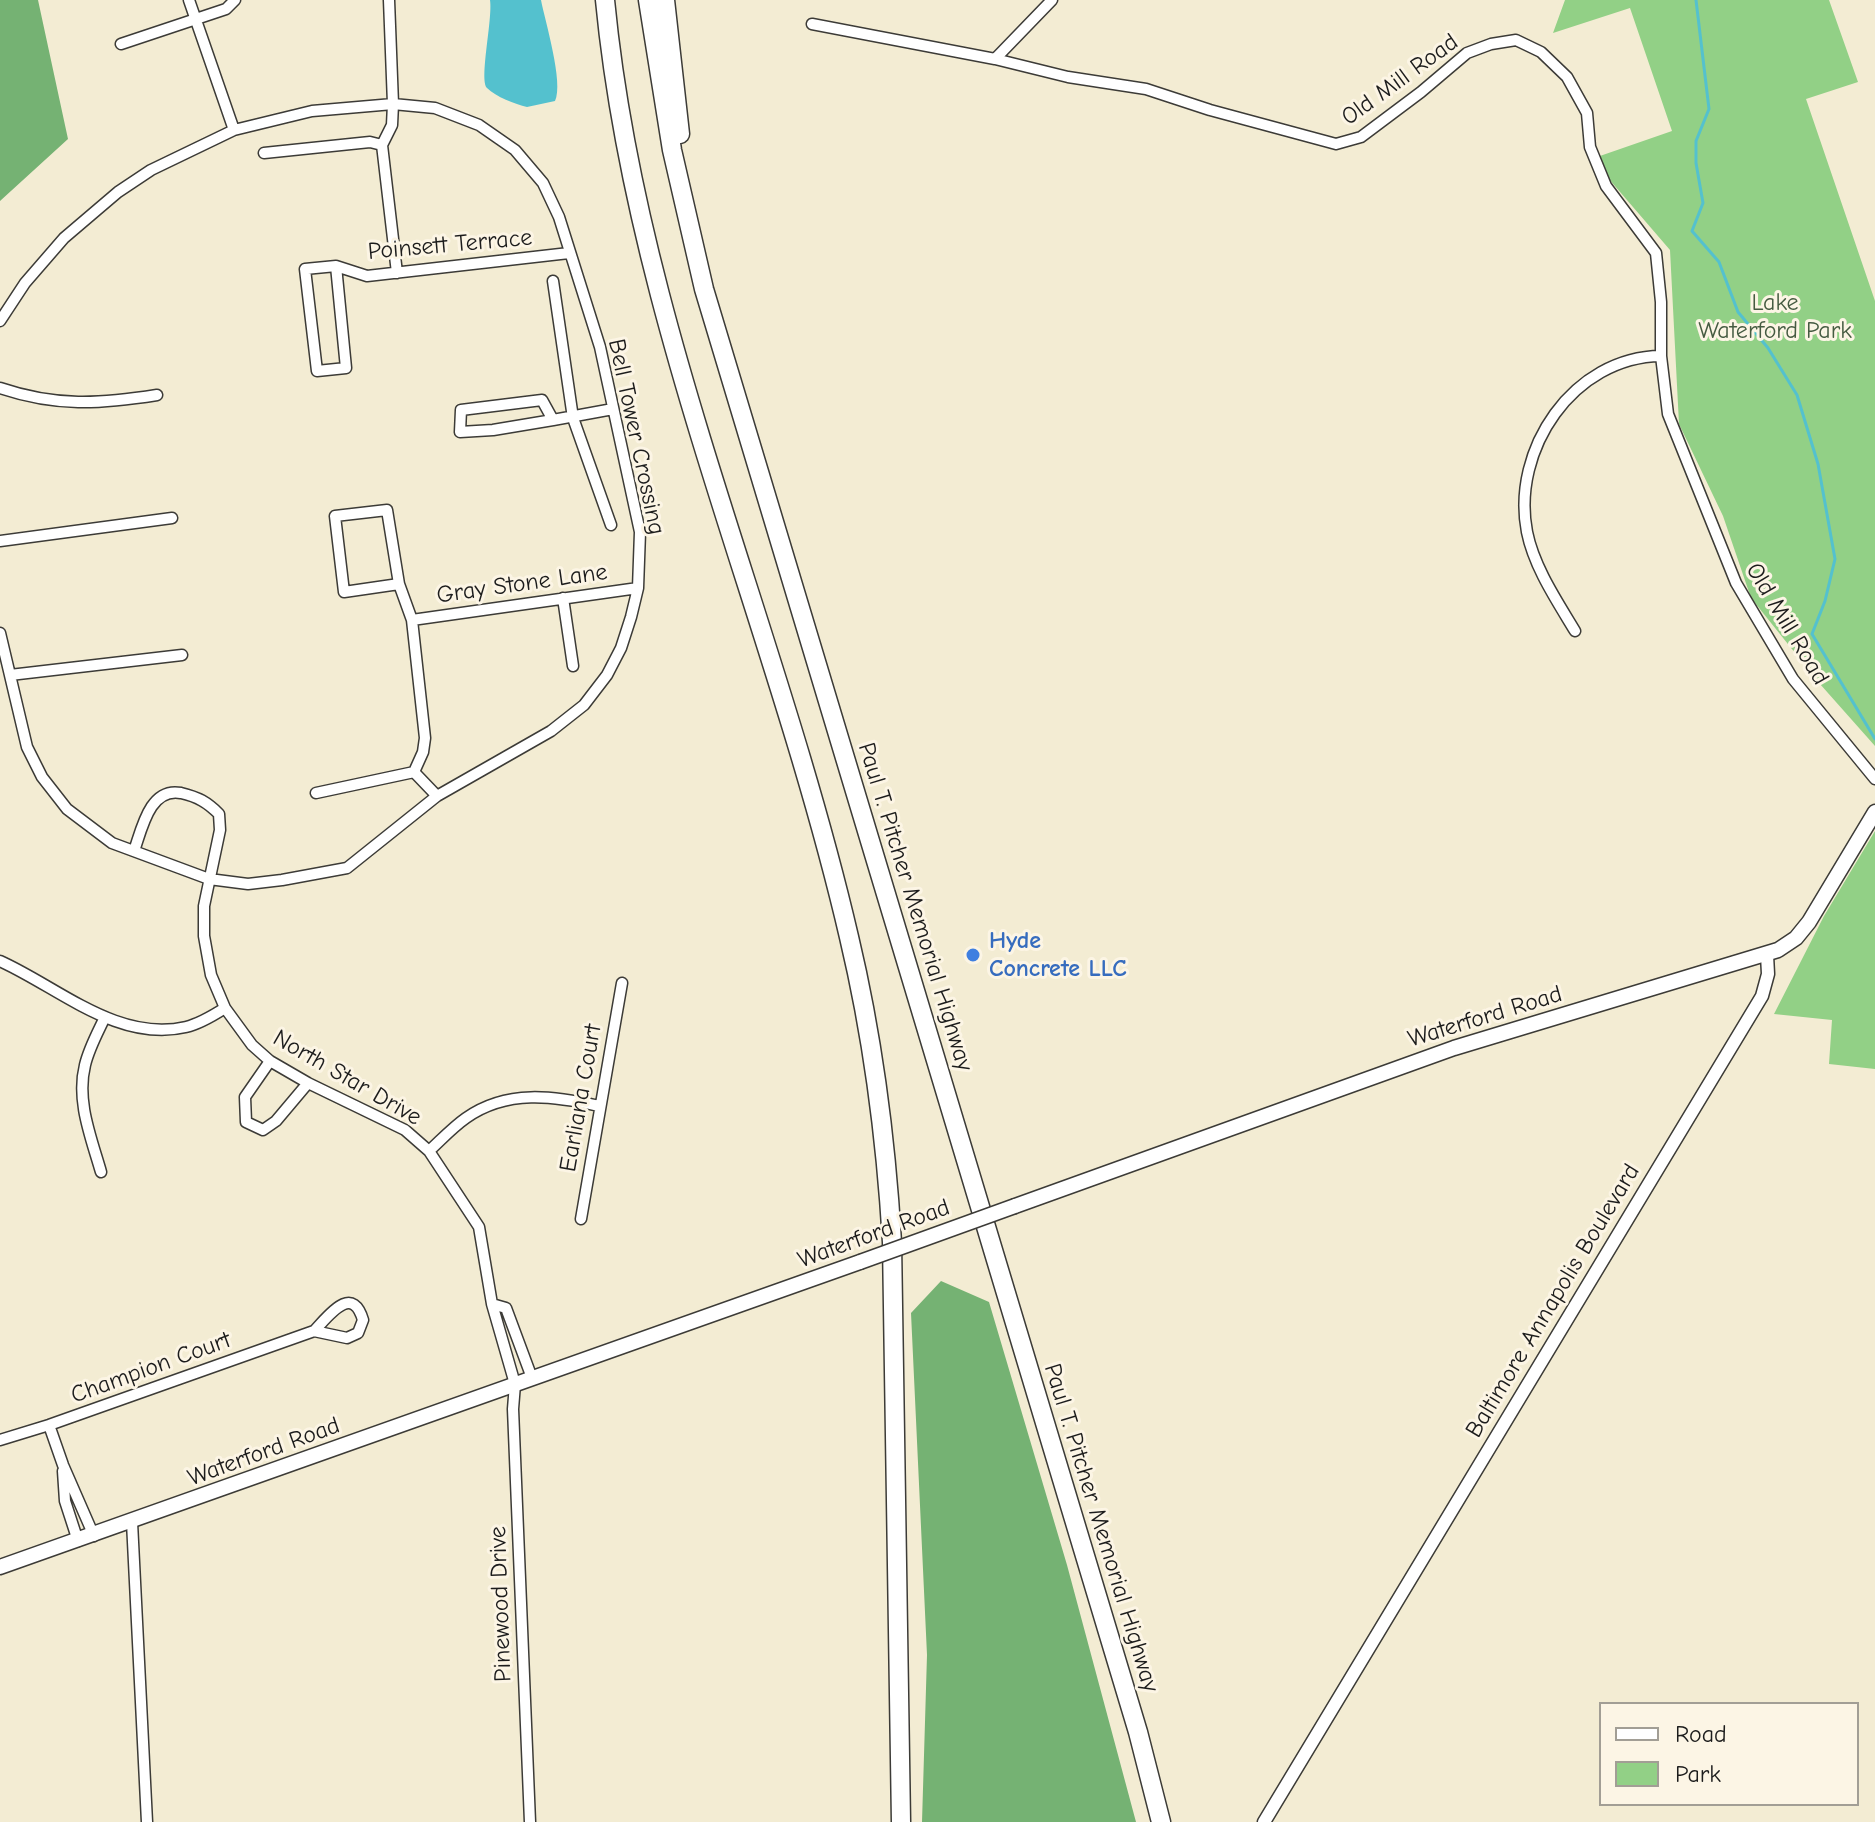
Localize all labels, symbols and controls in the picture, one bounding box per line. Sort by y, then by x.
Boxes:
street label: Old Mill Road [1336,28,1464,132]
street label: Poinsett Terrace [367,223,533,267]
park label: Lake Waterford Park [1698,289,1852,345]
street label: Bell Tower Crossing [601,336,671,538]
street label: Gray Stone Lane [435,558,609,610]
street label: Old Mill Road [1739,558,1835,690]
street label: Paul T. Pitcher Memorial Highway [851,739,979,1075]
place label: Hyde Concrete LLC [989,927,1127,983]
marker: Hyde Concrete LLC [964,946,982,964]
street label: Waterford Road [1404,980,1566,1054]
street label: Earliana Court [554,1022,608,1174]
street label: North Star Drive [268,1024,426,1132]
street label: Baltimore Annapolis Boulevard [1460,1159,1646,1443]
street label: Waterford Road [794,1193,954,1275]
street label: Champion Court [67,1326,235,1410]
street label: Paul T. Pitcher Memorial Highway [1037,1360,1165,1696]
street label: Waterford Road [184,1411,344,1493]
street label: Pinewood Drive [484,1526,518,1682]
legend [1599,1702,1859,1806]
text: Road [1675,1720,1727,1748]
text: Park [1675,1760,1721,1788]

